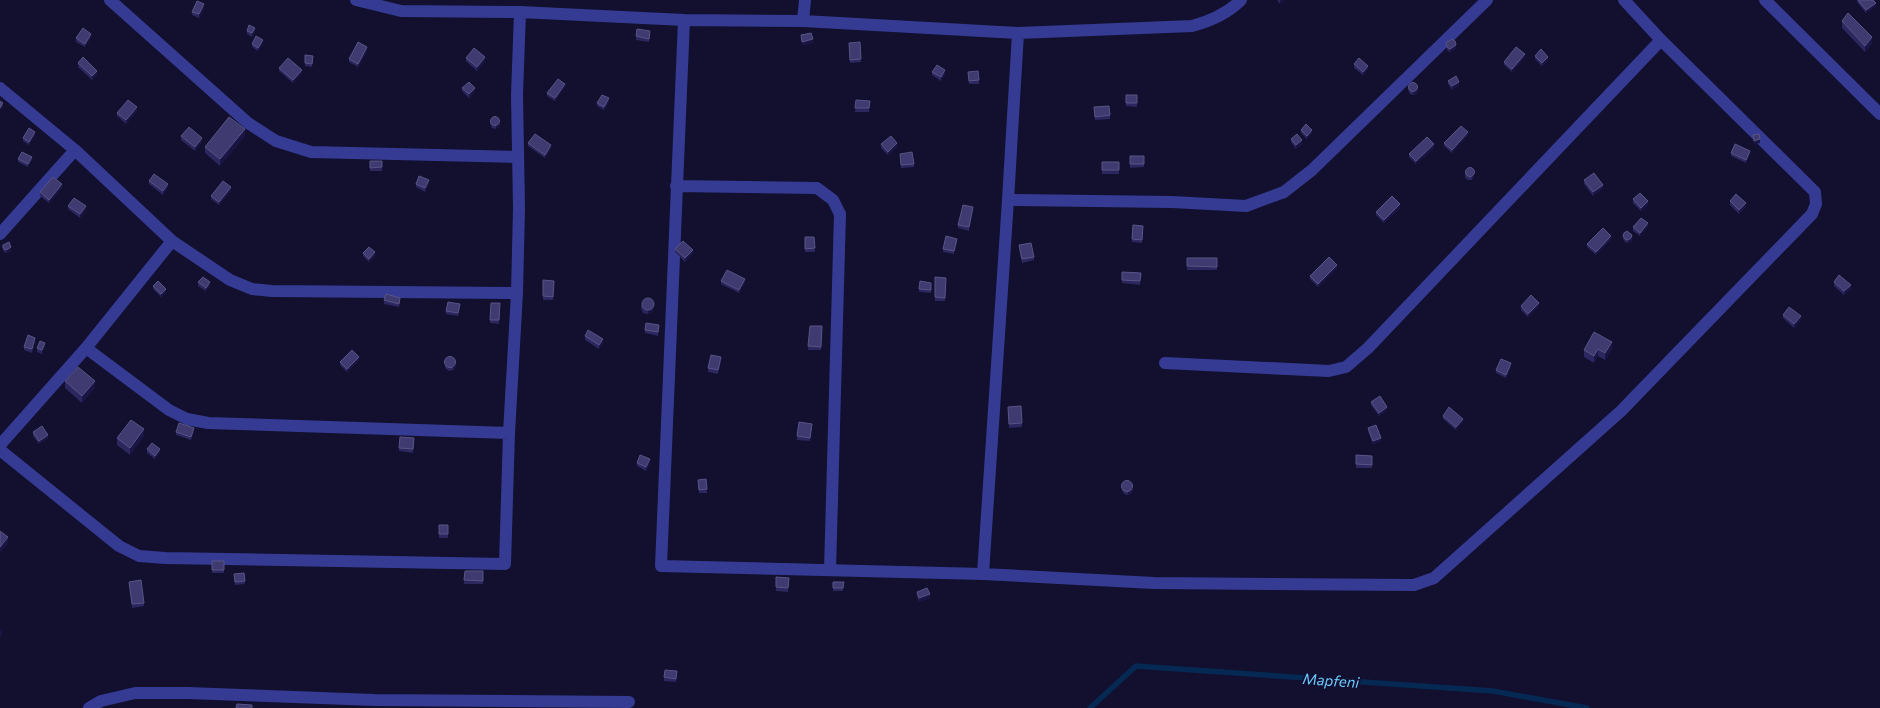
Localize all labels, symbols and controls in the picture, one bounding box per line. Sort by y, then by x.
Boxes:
water label: Mapfeni [1302,669,1361,691]

